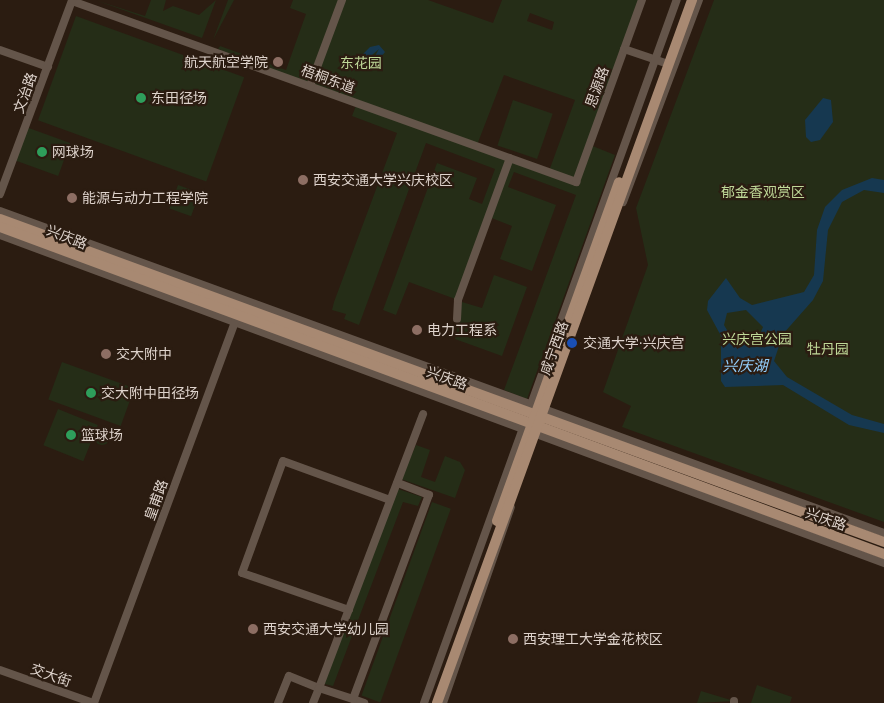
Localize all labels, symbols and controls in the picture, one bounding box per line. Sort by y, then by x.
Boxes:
place label: 航天航空学院 [184,54,268,70]
park label: 东花园 [340,55,382,71]
marker: 航天航空学院 [272,56,284,68]
street label: 梧桐东道 [299,62,357,96]
street label: 思源路 [582,64,612,110]
street label: 文治路 [10,70,40,116]
place label: 东田径场 [151,90,207,106]
marker: 东田径场 [135,92,147,104]
place label: 网球场 [52,144,94,160]
marker: 网球场 [36,146,48,158]
place label: 西安交通大学兴庆校区 [313,172,453,188]
marker: 西安交通大学兴庆校区 [297,174,309,186]
park label: 郁金香观赏区 [721,184,805,200]
place label: 能源与动力工程学院 [82,190,208,206]
marker: 能源与动力工程学院 [66,192,78,204]
street label: 兴庆路 [44,222,90,252]
street label: 咸宁西路 [537,319,571,377]
place label: 电力工程系 [427,322,497,338]
marker: 电力工程系 [411,324,423,336]
park label: 兴庆宫公园 [722,331,792,347]
place label: 交通大学·兴庆宫 [583,335,684,351]
marker: 交通大学·兴庆宫 [565,336,579,350]
park label: 牡丹园 [807,341,849,357]
place label: 交大附中 [116,346,172,362]
marker: 交大附中 [100,348,112,360]
water label: 兴庆湖 [723,357,767,375]
street label: 兴庆路 [424,363,470,393]
place label: 交大附中田径场 [101,385,199,401]
marker: 交大附中田径场 [85,387,97,399]
place label: 篮球场 [81,427,123,443]
marker: 篮球场 [65,429,77,441]
street label: 皇甫路 [141,477,171,523]
street label: 兴庆路 [803,504,849,534]
place label: 西安交通大学幼儿园 [263,621,389,637]
marker: 西安交通大学幼儿园 [247,623,259,635]
place label: 西安理工大学金花校区 [523,631,663,647]
marker: 西安理工大学金花校区 [507,633,519,645]
street label: 交大街 [28,660,74,690]

